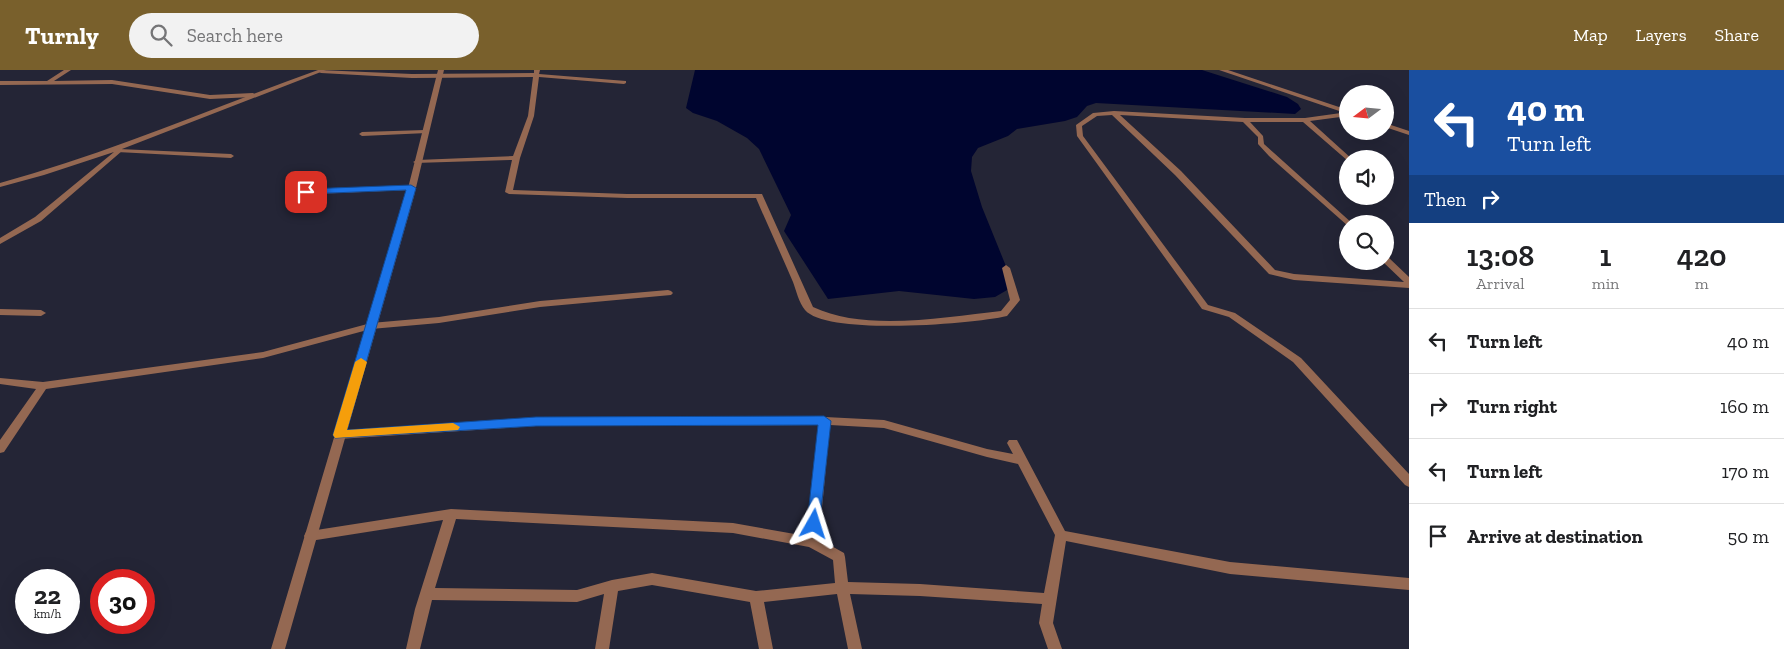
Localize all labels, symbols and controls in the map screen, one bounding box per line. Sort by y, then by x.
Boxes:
search box [129,13,479,58]
text: Turnly [25,21,99,50]
icon: search [147,21,175,49]
text: Search here [187,24,283,47]
text: Map [1573,24,1608,46]
text: Layers [1636,24,1687,46]
text: Share [1715,24,1759,46]
north arrow [1339,85,1394,140]
map controls [1339,85,1394,270]
text: 40 m [1507,88,1584,130]
icon: left [1424,90,1489,155]
text: Turn left [1507,130,1591,157]
button: sound [1339,150,1394,205]
pin [285,171,327,213]
icon: arrive [292,178,320,206]
icon: right [1476,185,1504,213]
text: Then [1424,188,1466,211]
button: search [1339,215,1394,270]
text: 13:08 [1466,238,1534,274]
text: 1 [1600,238,1612,274]
text: 420 [1677,238,1727,274]
text: Arrival [1476,274,1525,293]
text: min [1592,274,1619,293]
text: m [1695,274,1709,293]
icon: left [1424,327,1452,355]
text: Turn left [1467,330,1542,353]
text: 40 m [1727,330,1769,353]
icon: right [1424,392,1452,420]
text: Turn right [1467,395,1557,418]
text: 160 m [1720,395,1769,418]
icon: left [1424,457,1452,485]
text: Turn left [1467,460,1542,483]
text: 170 m [1721,460,1769,483]
position arrow [787,497,839,549]
icon: arrive [1424,522,1452,550]
text: Arrive at destination [1467,525,1643,548]
text: 50 m [1728,525,1769,548]
speed limit sign: 30 [90,569,155,634]
text: 22 [34,580,61,610]
text: km/h [34,607,61,621]

